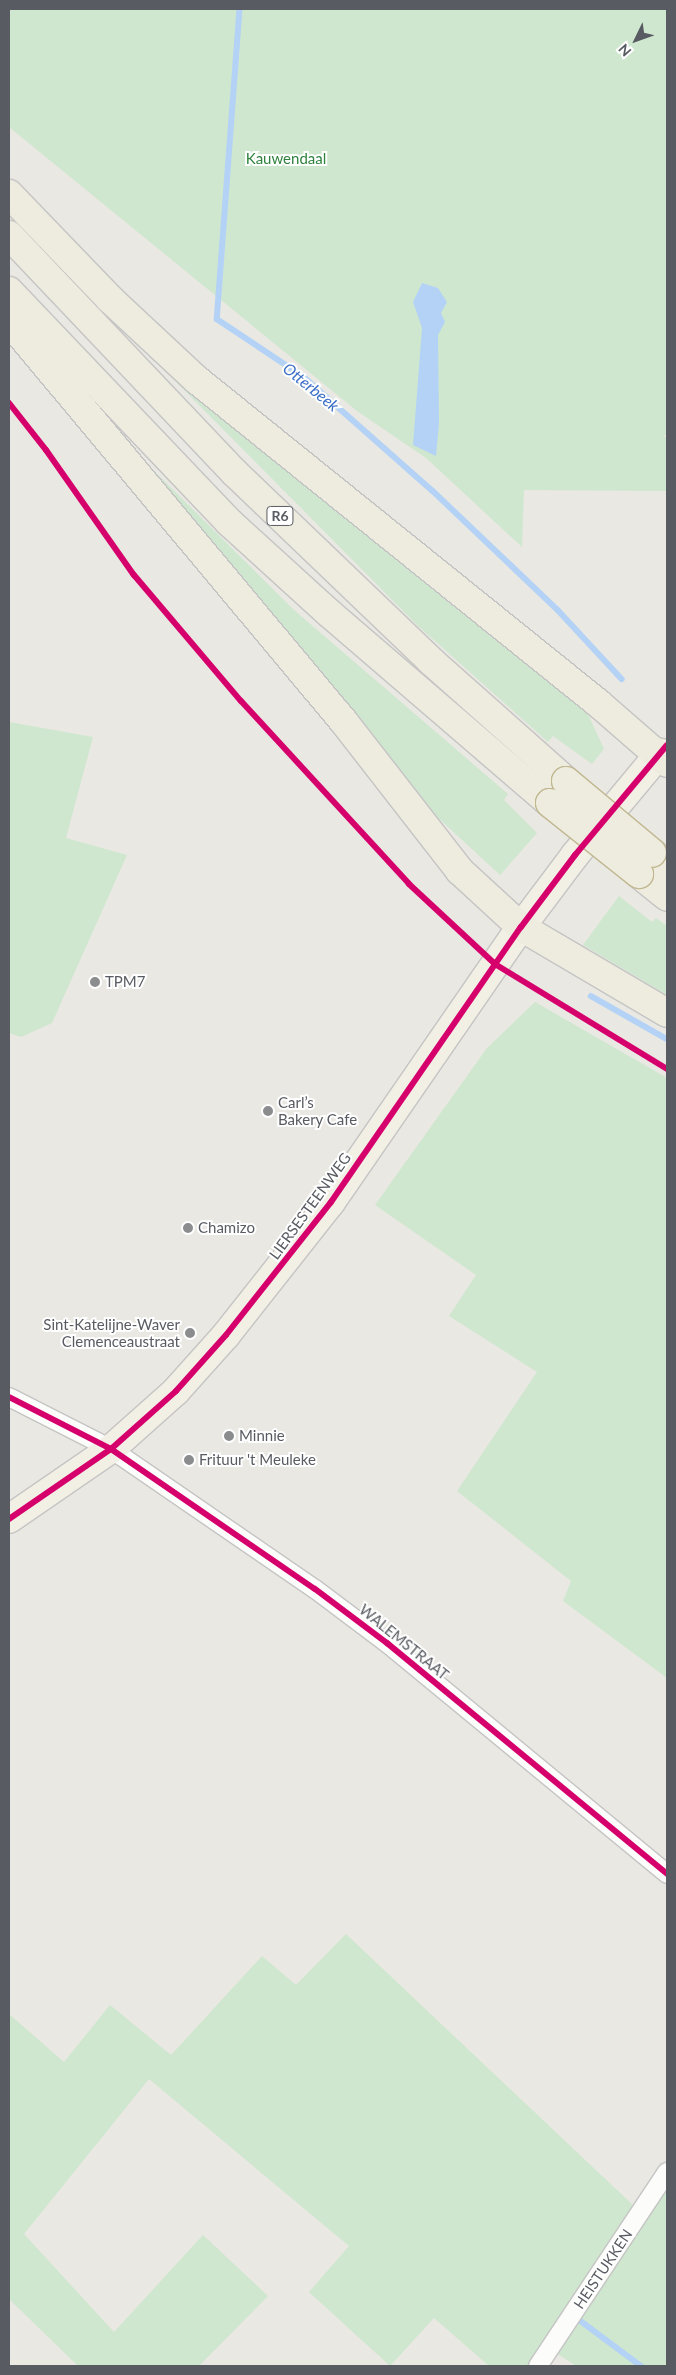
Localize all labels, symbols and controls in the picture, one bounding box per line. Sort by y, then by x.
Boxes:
north arrow [611,15,661,65]
text: N [615,41,634,60]
park label: Kauwendaal [246,150,326,168]
water label: Otterbeek [279,359,343,415]
road number: R6 [266,504,294,528]
place label: TPM7 [105,973,145,991]
marker: TPM7 [89,976,101,988]
place label: Carl’s Bakery Cafe [278,1093,357,1128]
marker: Carl’s Bakery Cafe [262,1105,274,1117]
street label: LIERSESTEENWEG [265,1149,355,1263]
place label: Chamizo [198,1219,255,1237]
marker: Chamizo [182,1222,194,1234]
place label: Sint-Katelijne-Waver Clemenceaustraat [43,1315,180,1350]
marker: Sint-Katelijne-Waver Clemenceaustraat [184,1327,196,1339]
place label: Minnie [239,1427,285,1445]
marker: Minnie [223,1430,235,1442]
place label: Frituur 't Meuleke [199,1451,316,1469]
marker: Frituur 't Meuleke [183,1454,195,1466]
street label: WALEMSTRAAT [356,1600,452,1684]
street label: HEISTUKKEN [570,2226,636,2312]

